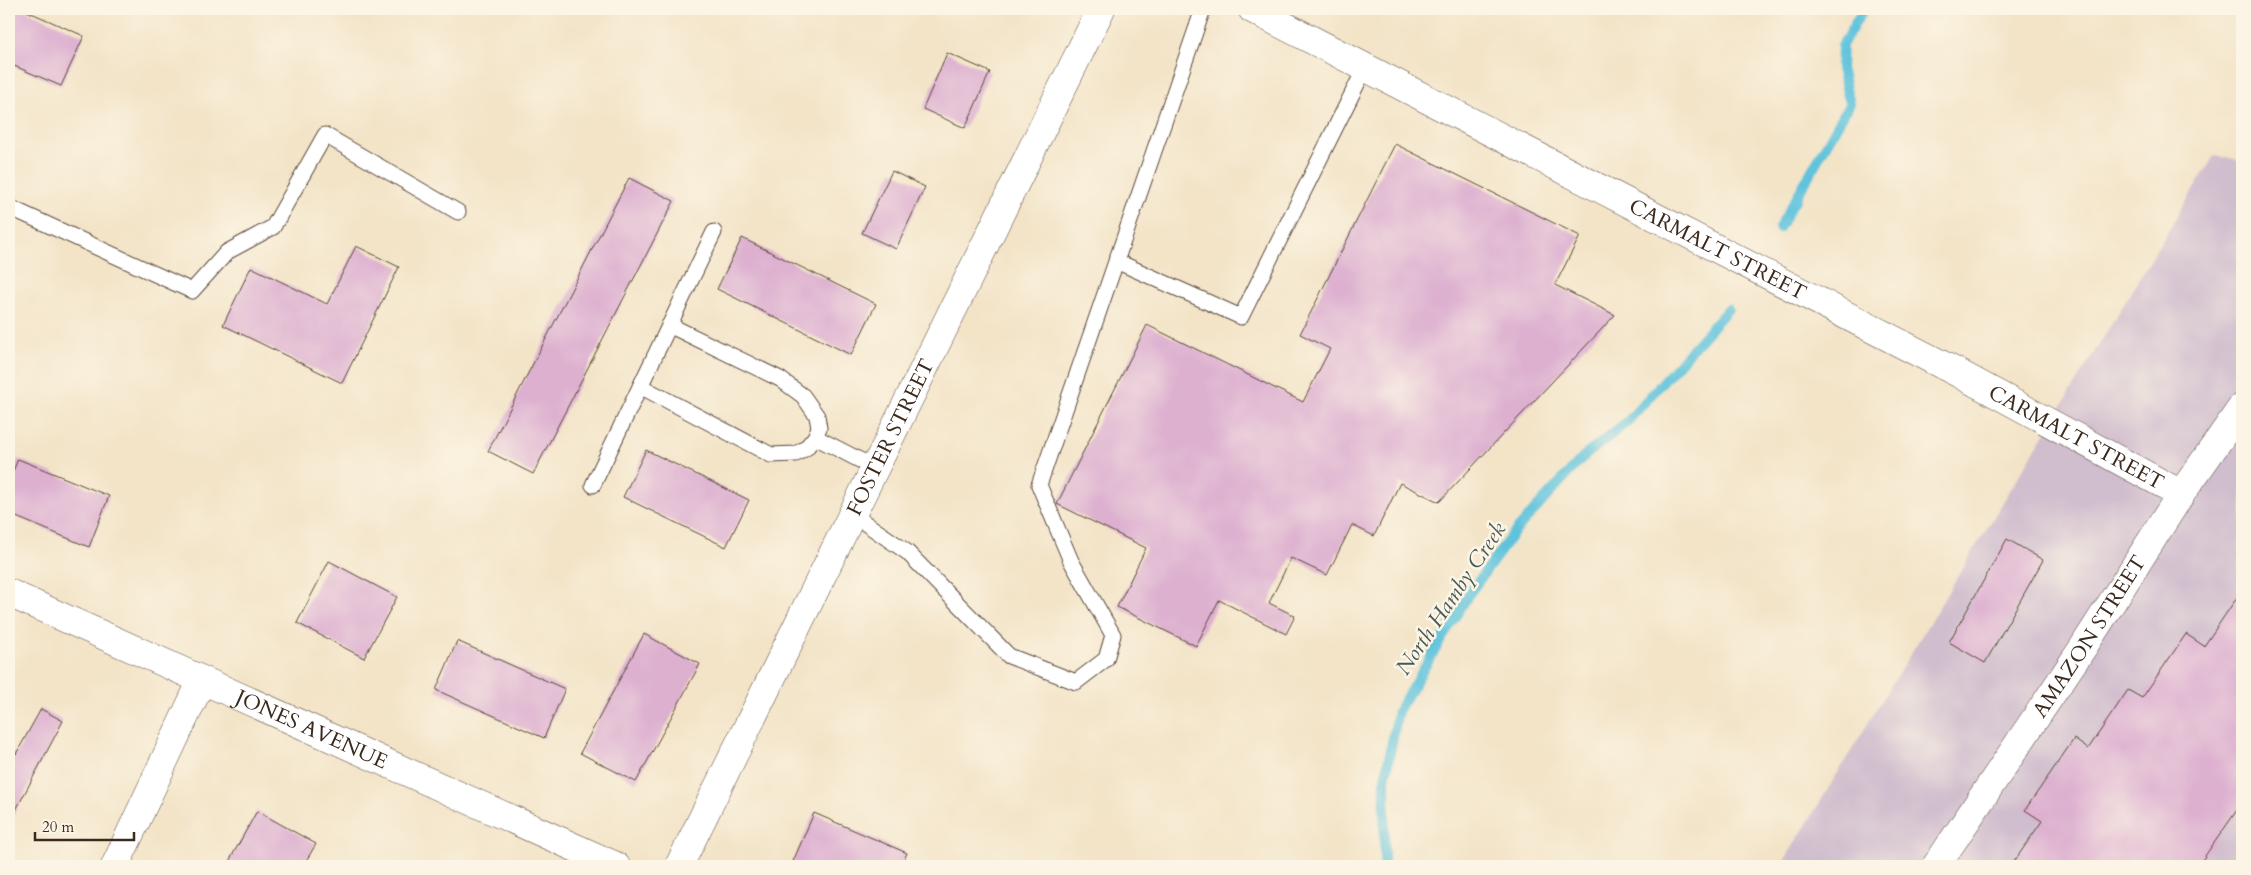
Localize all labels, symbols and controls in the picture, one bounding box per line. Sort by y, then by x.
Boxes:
street label: CARMALT STREET [1624,192,1811,307]
street label: FOSTER STREET [840,354,941,521]
street label: CARMALT STREET [1983,378,2169,497]
water label: North Hamby Creek [1388,516,1513,681]
street label: AMAZON STREET [2026,550,2153,723]
street label: JONES AVENUE [228,682,392,776]
scale bar [35,810,134,842]
text: 20 m [42,817,74,837]

